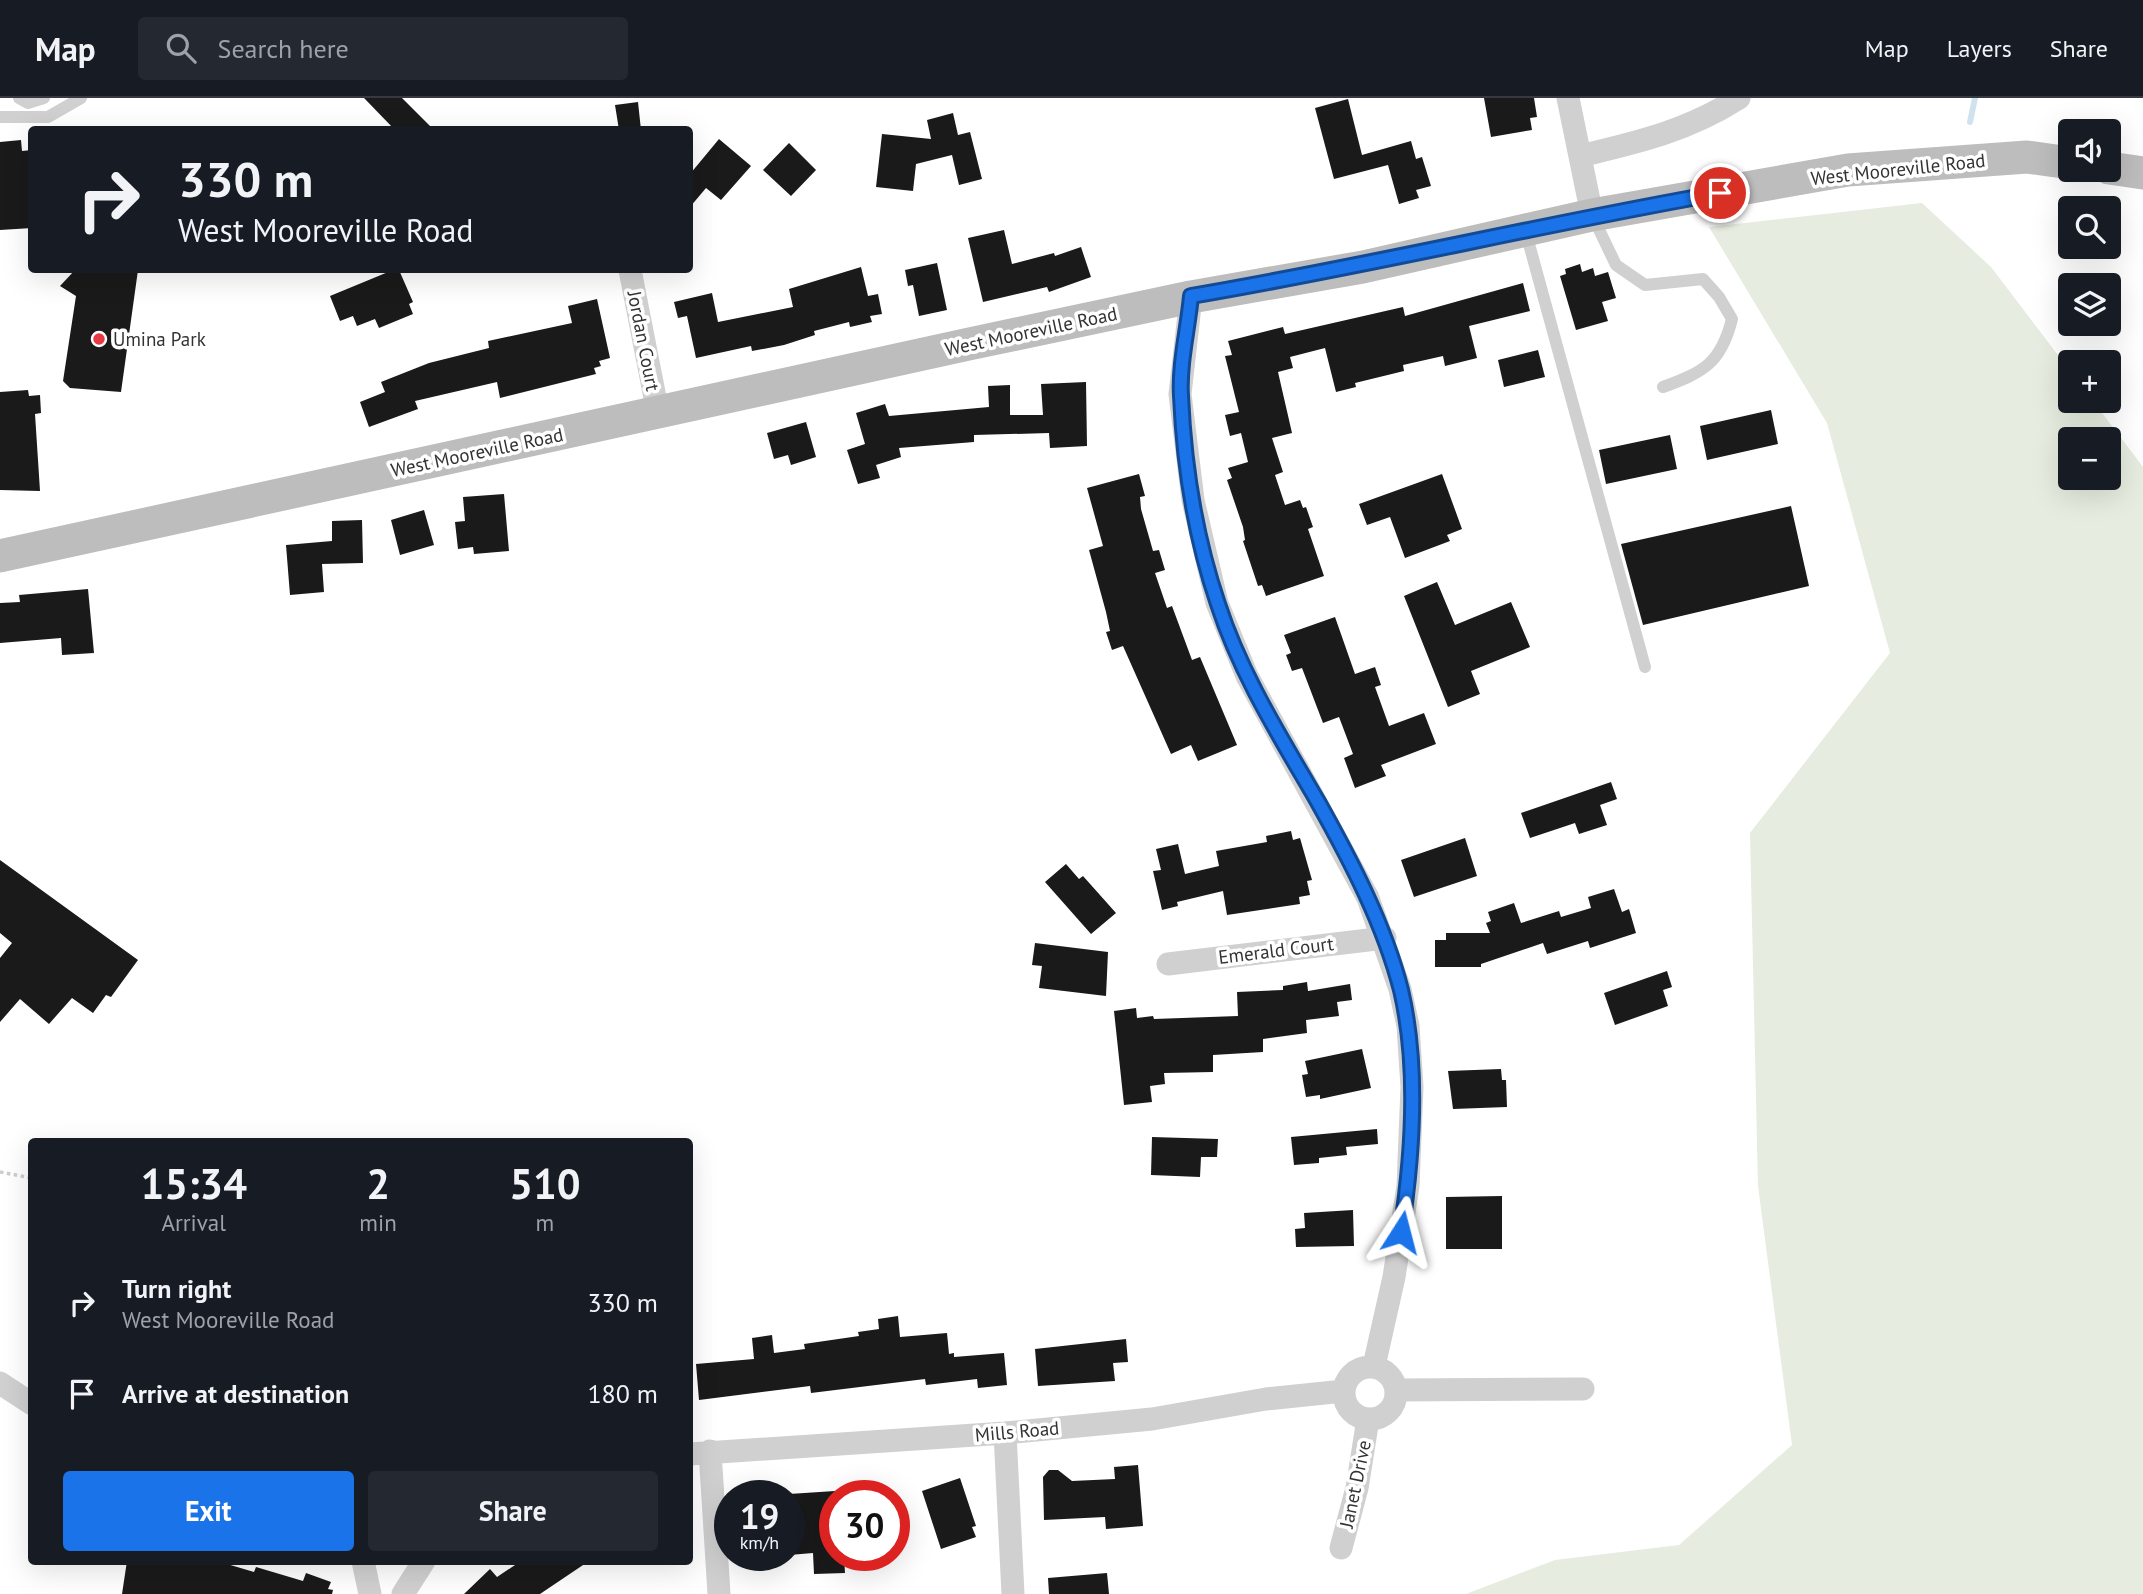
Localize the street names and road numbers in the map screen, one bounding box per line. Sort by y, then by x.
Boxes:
street label: West Mooreville Road [1809,148,1987,190]
street label: Jordan Court [622,288,666,394]
street label: West Mooreville Road [943,301,1119,361]
street label: West Mooreville Road [389,422,565,482]
street label: Emerald Court [1217,931,1336,969]
street label: Mills Road [974,1415,1060,1447]
street label: Janet Drive [1334,1438,1376,1531]

